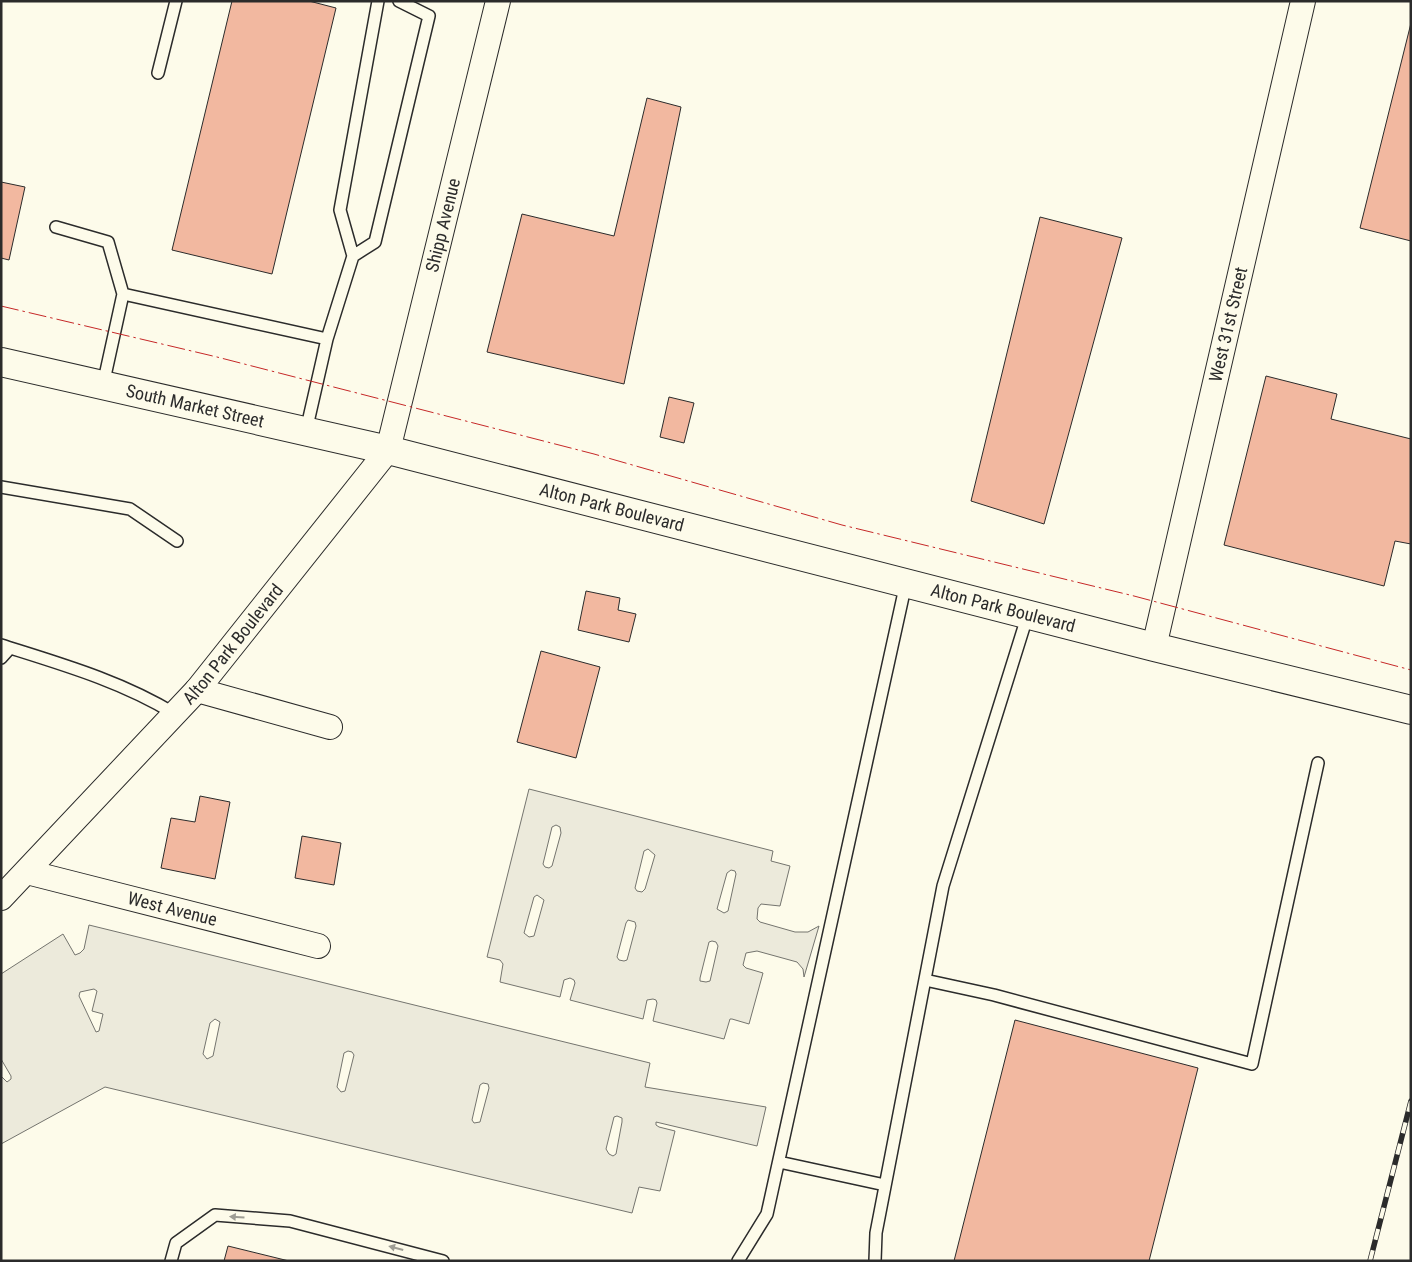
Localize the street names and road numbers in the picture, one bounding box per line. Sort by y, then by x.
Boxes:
street label: Shipp Avenue [421,176,464,274]
street label: West 31st Street [1204,265,1251,384]
street label: South Market Street [124,380,266,432]
street label: Alton Park Boulevard [537,478,686,536]
street label: Alton Park Boulevard [929,579,1078,636]
street label: Alton Park Boulevard [178,580,287,708]
street label: West Avenue [126,887,219,930]

